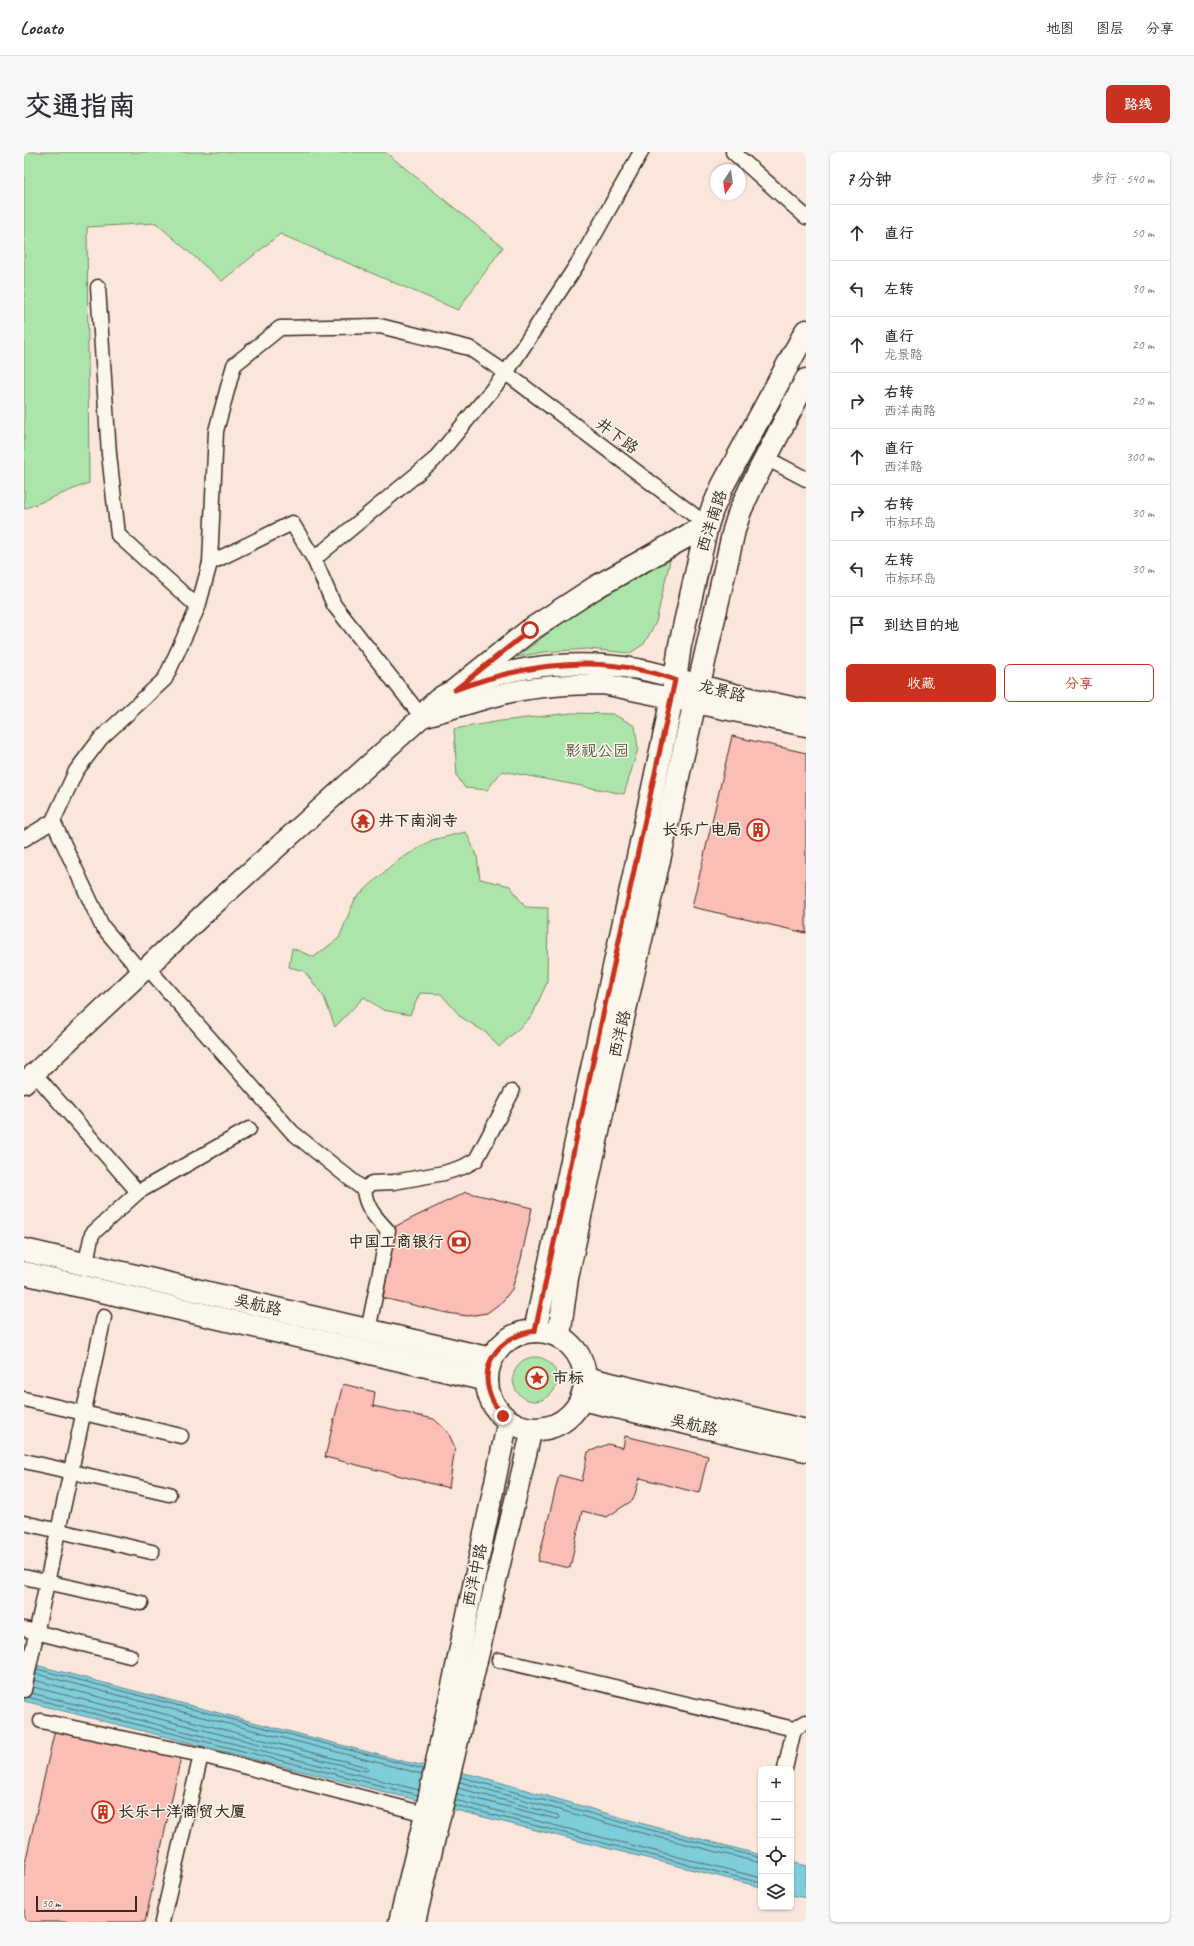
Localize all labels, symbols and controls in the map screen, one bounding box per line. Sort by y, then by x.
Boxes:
text: Locato [20,16,63,40]
text: 地图 [1046,20,1074,37]
text: 图层 [1096,20,1124,37]
text: 分享 [1146,20,1174,37]
button: 路线 [1106,85,1170,123]
text: 交通指南 [24,88,136,123]
north arrow [710,164,746,200]
text: 7 分钟 [846,169,892,190]
text: 步行 · 540 m [1091,171,1154,187]
icon: ahead [846,222,868,244]
text: 直行 [884,224,914,243]
text: 50 m [1132,225,1154,241]
icon: left [846,278,868,300]
text: 左转 [884,280,914,299]
text: 90 m [1132,281,1154,297]
text: 直行 [884,327,914,346]
icon: ahead [846,334,868,356]
text: 20 m [1132,337,1154,353]
text: 龙景路 [884,347,923,363]
text: 右转 [884,383,914,402]
icon: right [846,390,868,412]
text: 20 m [1132,393,1154,409]
text: 西洋南路 [884,403,936,419]
street label: 井下路 [592,414,642,458]
text: 直行 [884,439,914,458]
icon: ahead [846,446,868,468]
text: 300 m [1126,449,1154,465]
text: 西洋路 [884,459,923,475]
street label: 西洋南路 [693,487,731,555]
text: 右转 [884,495,914,514]
icon: right [846,502,868,524]
text: 30 m [1132,505,1154,521]
text: 市标环岛 [884,515,936,531]
text: 左转 [884,551,914,570]
icon: left [846,558,868,580]
text: 30 m [1132,561,1154,577]
text: 市标环岛 [884,571,936,587]
icon: arrive [846,614,868,636]
text: 到达目的地 [884,616,959,635]
route start [521,621,539,639]
button: 收藏 [846,664,996,702]
button: 分享 [1004,664,1154,702]
street label: 龙景路 [696,675,748,707]
park label: 影视公园 [565,741,629,761]
temple icon: 井下南涧寺 [350,808,376,834]
place label: 井下南涧寺 [378,811,458,831]
building icon: 长乐广电局 [745,817,771,843]
place label: 长乐广电局 [662,820,742,840]
street label: 西洋路 [605,1008,635,1060]
bank icon: 中国工商银行 [446,1229,472,1255]
place label: 中国工商银行 [348,1232,444,1252]
street label: 吴航路 [232,1290,284,1320]
place icon: 市标 [524,1365,550,1391]
place label: 市标 [552,1368,584,1388]
route end [494,1407,512,1425]
street label: 吴航路 [668,1410,720,1440]
street label: 西洋中路 [459,1542,491,1608]
map controls [758,1766,794,1910]
button: + [758,1766,794,1802]
building icon: 长乐十洋商贸大厦 [90,1799,116,1825]
place label: 长乐十洋商贸大厦 [118,1802,246,1822]
button: − [758,1802,794,1838]
button: locate [758,1838,794,1874]
button: layers [758,1874,794,1910]
scale bar [36,1894,137,1913]
text: 50 m [42,1896,61,1910]

